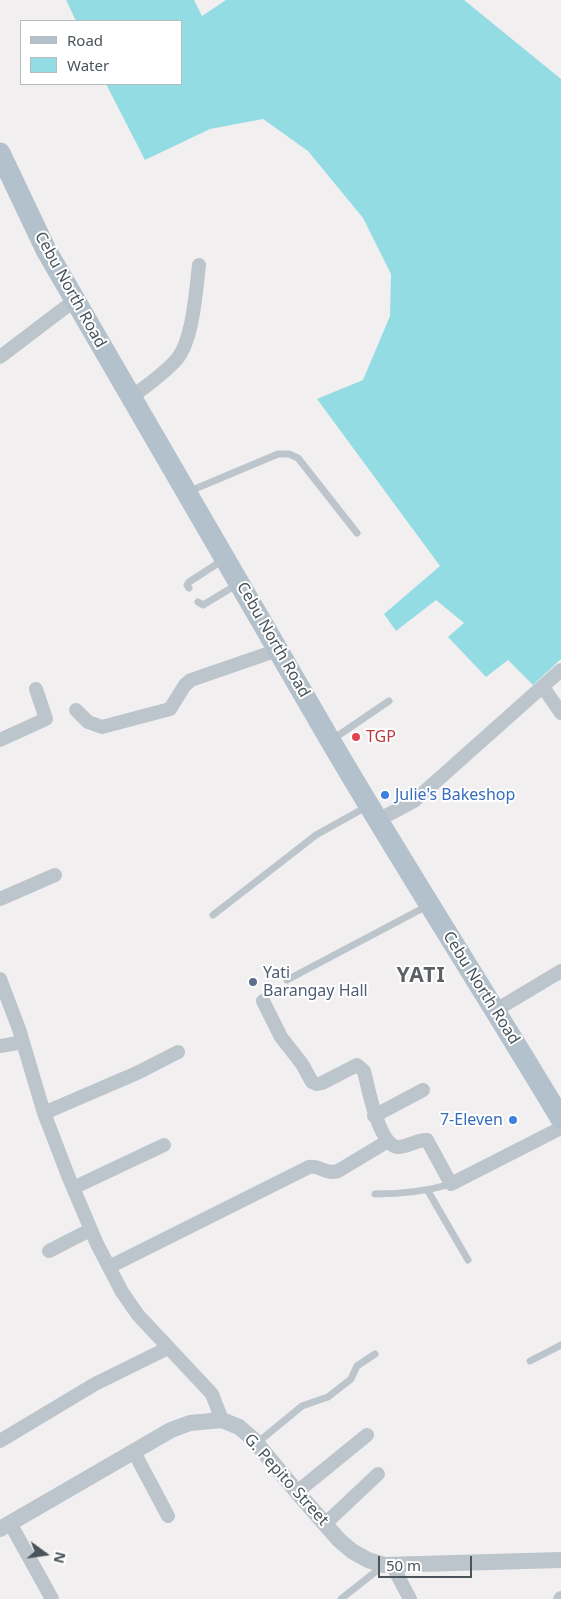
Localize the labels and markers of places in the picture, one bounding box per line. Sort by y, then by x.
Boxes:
place label: TGP [366,727,396,747]
marker: TGP [350,731,362,743]
place label: Julie's Bakeshop [395,785,515,805]
marker: Julie's Bakeshop [379,789,391,801]
place label: Yati Barangay Hall [263,963,368,1001]
marker: Yati Barangay Hall [247,976,259,988]
place label: 7-Eleven [440,1110,503,1130]
marker: 7-Eleven [507,1114,519,1126]

